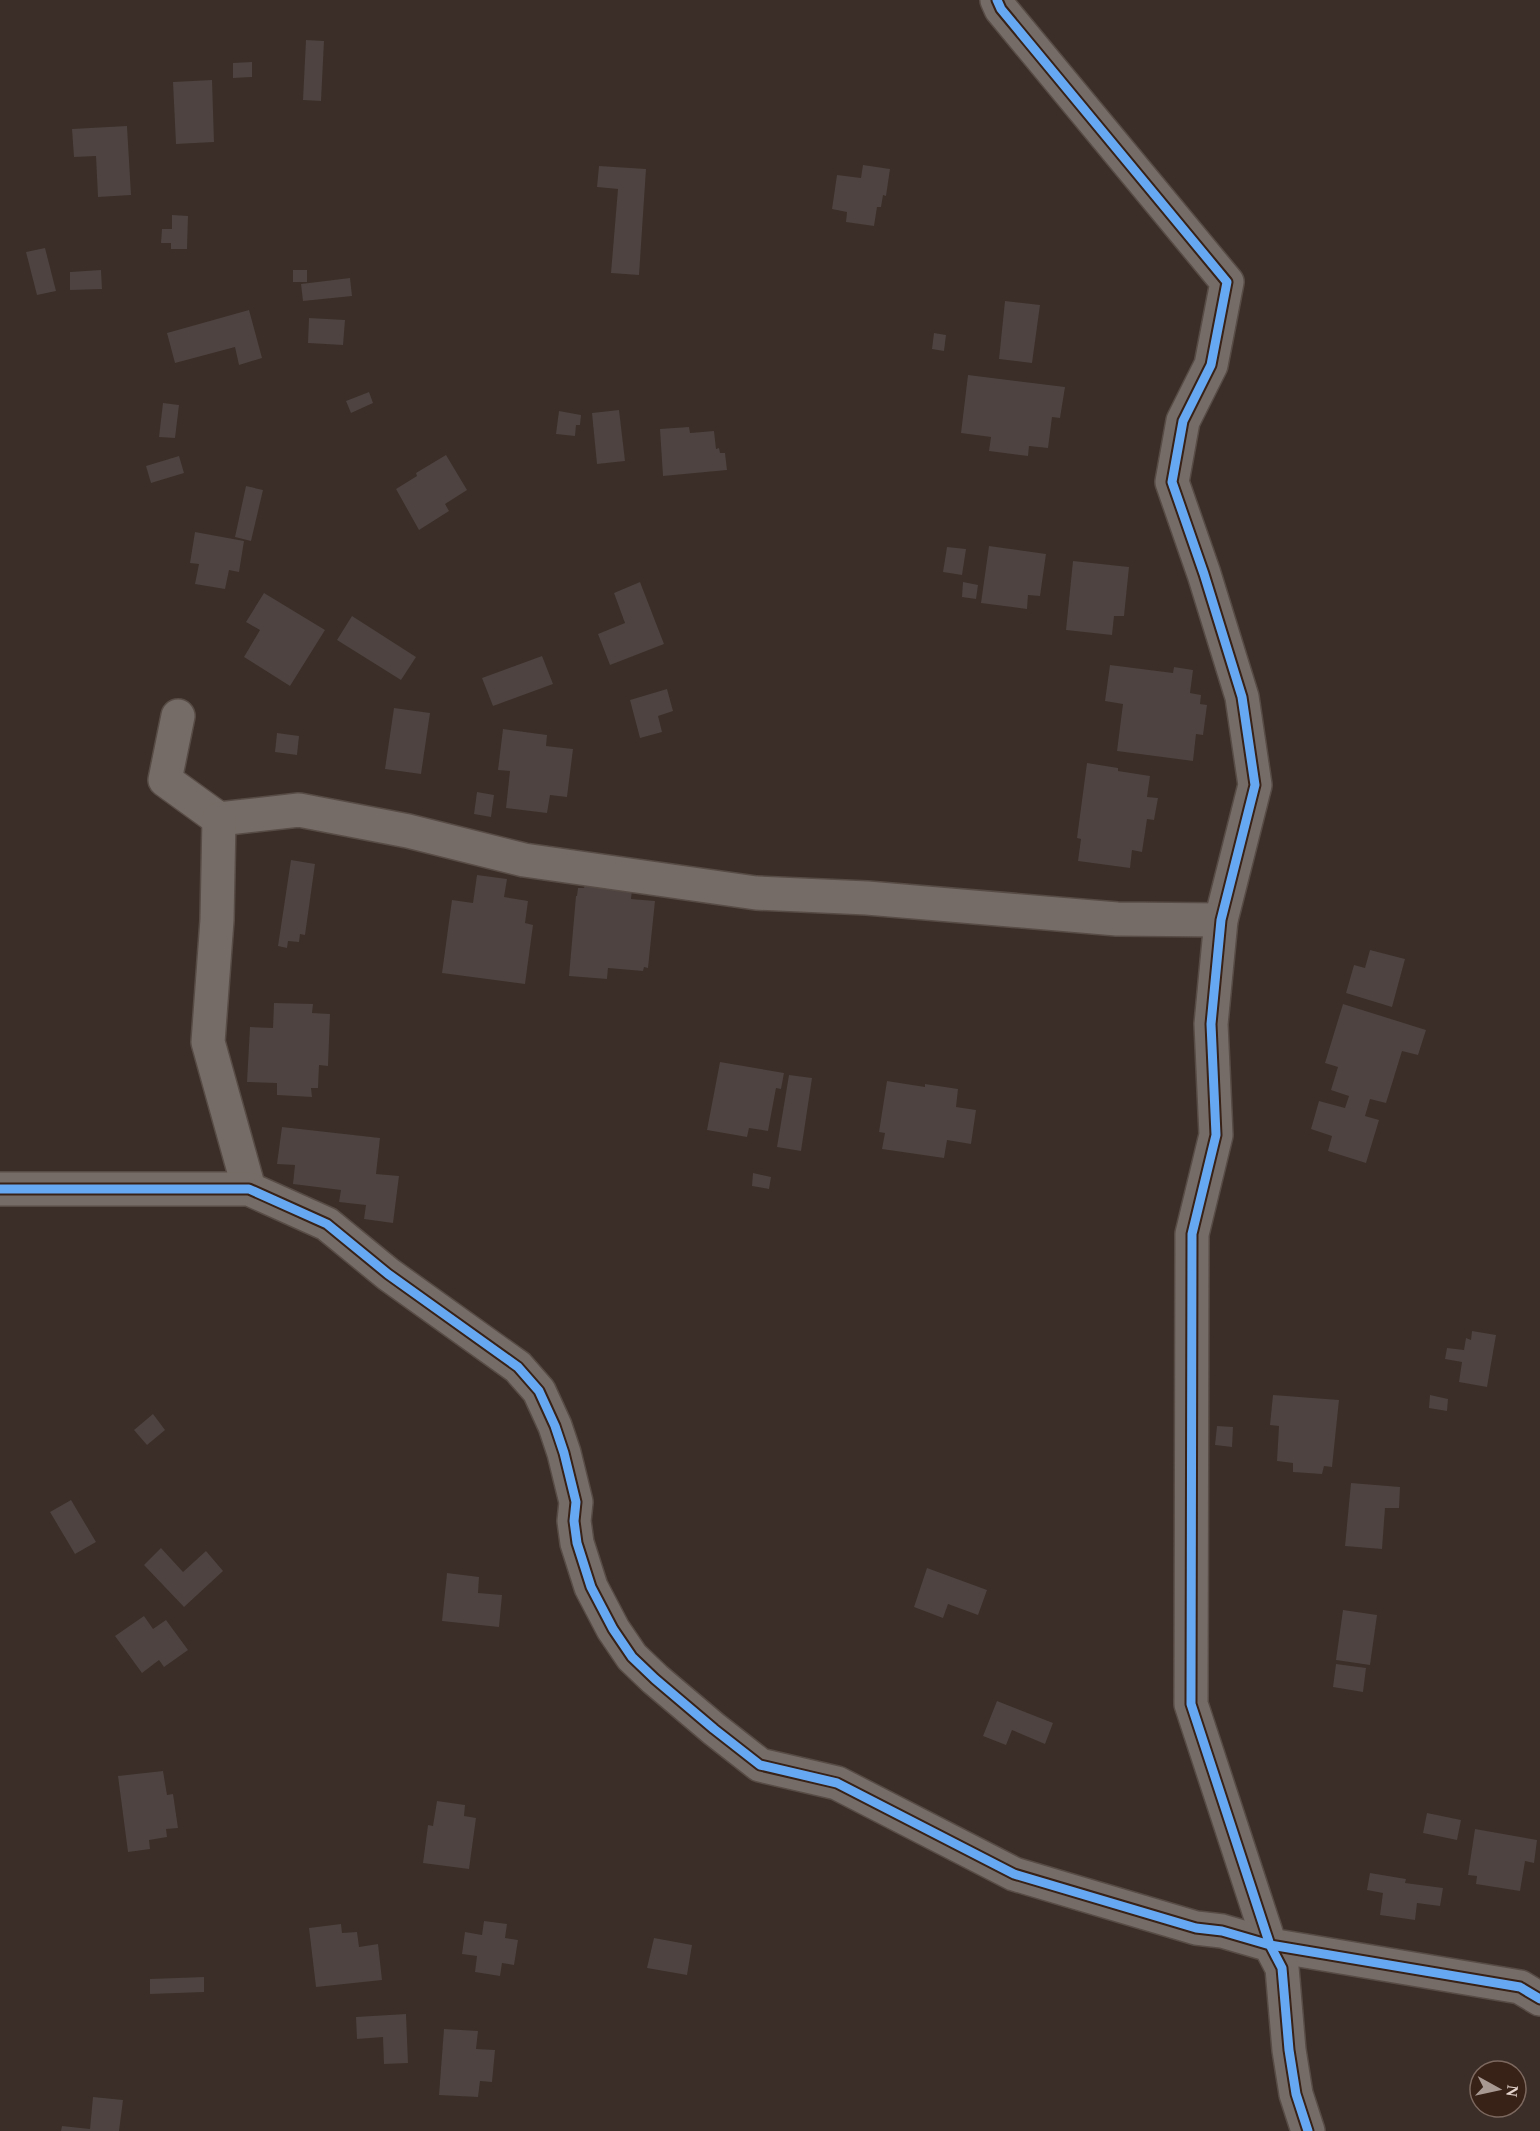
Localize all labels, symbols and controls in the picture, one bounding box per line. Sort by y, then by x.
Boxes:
north arrow [1468,2059,1528,2119]
text: N [1503,2084,1522,2098]

